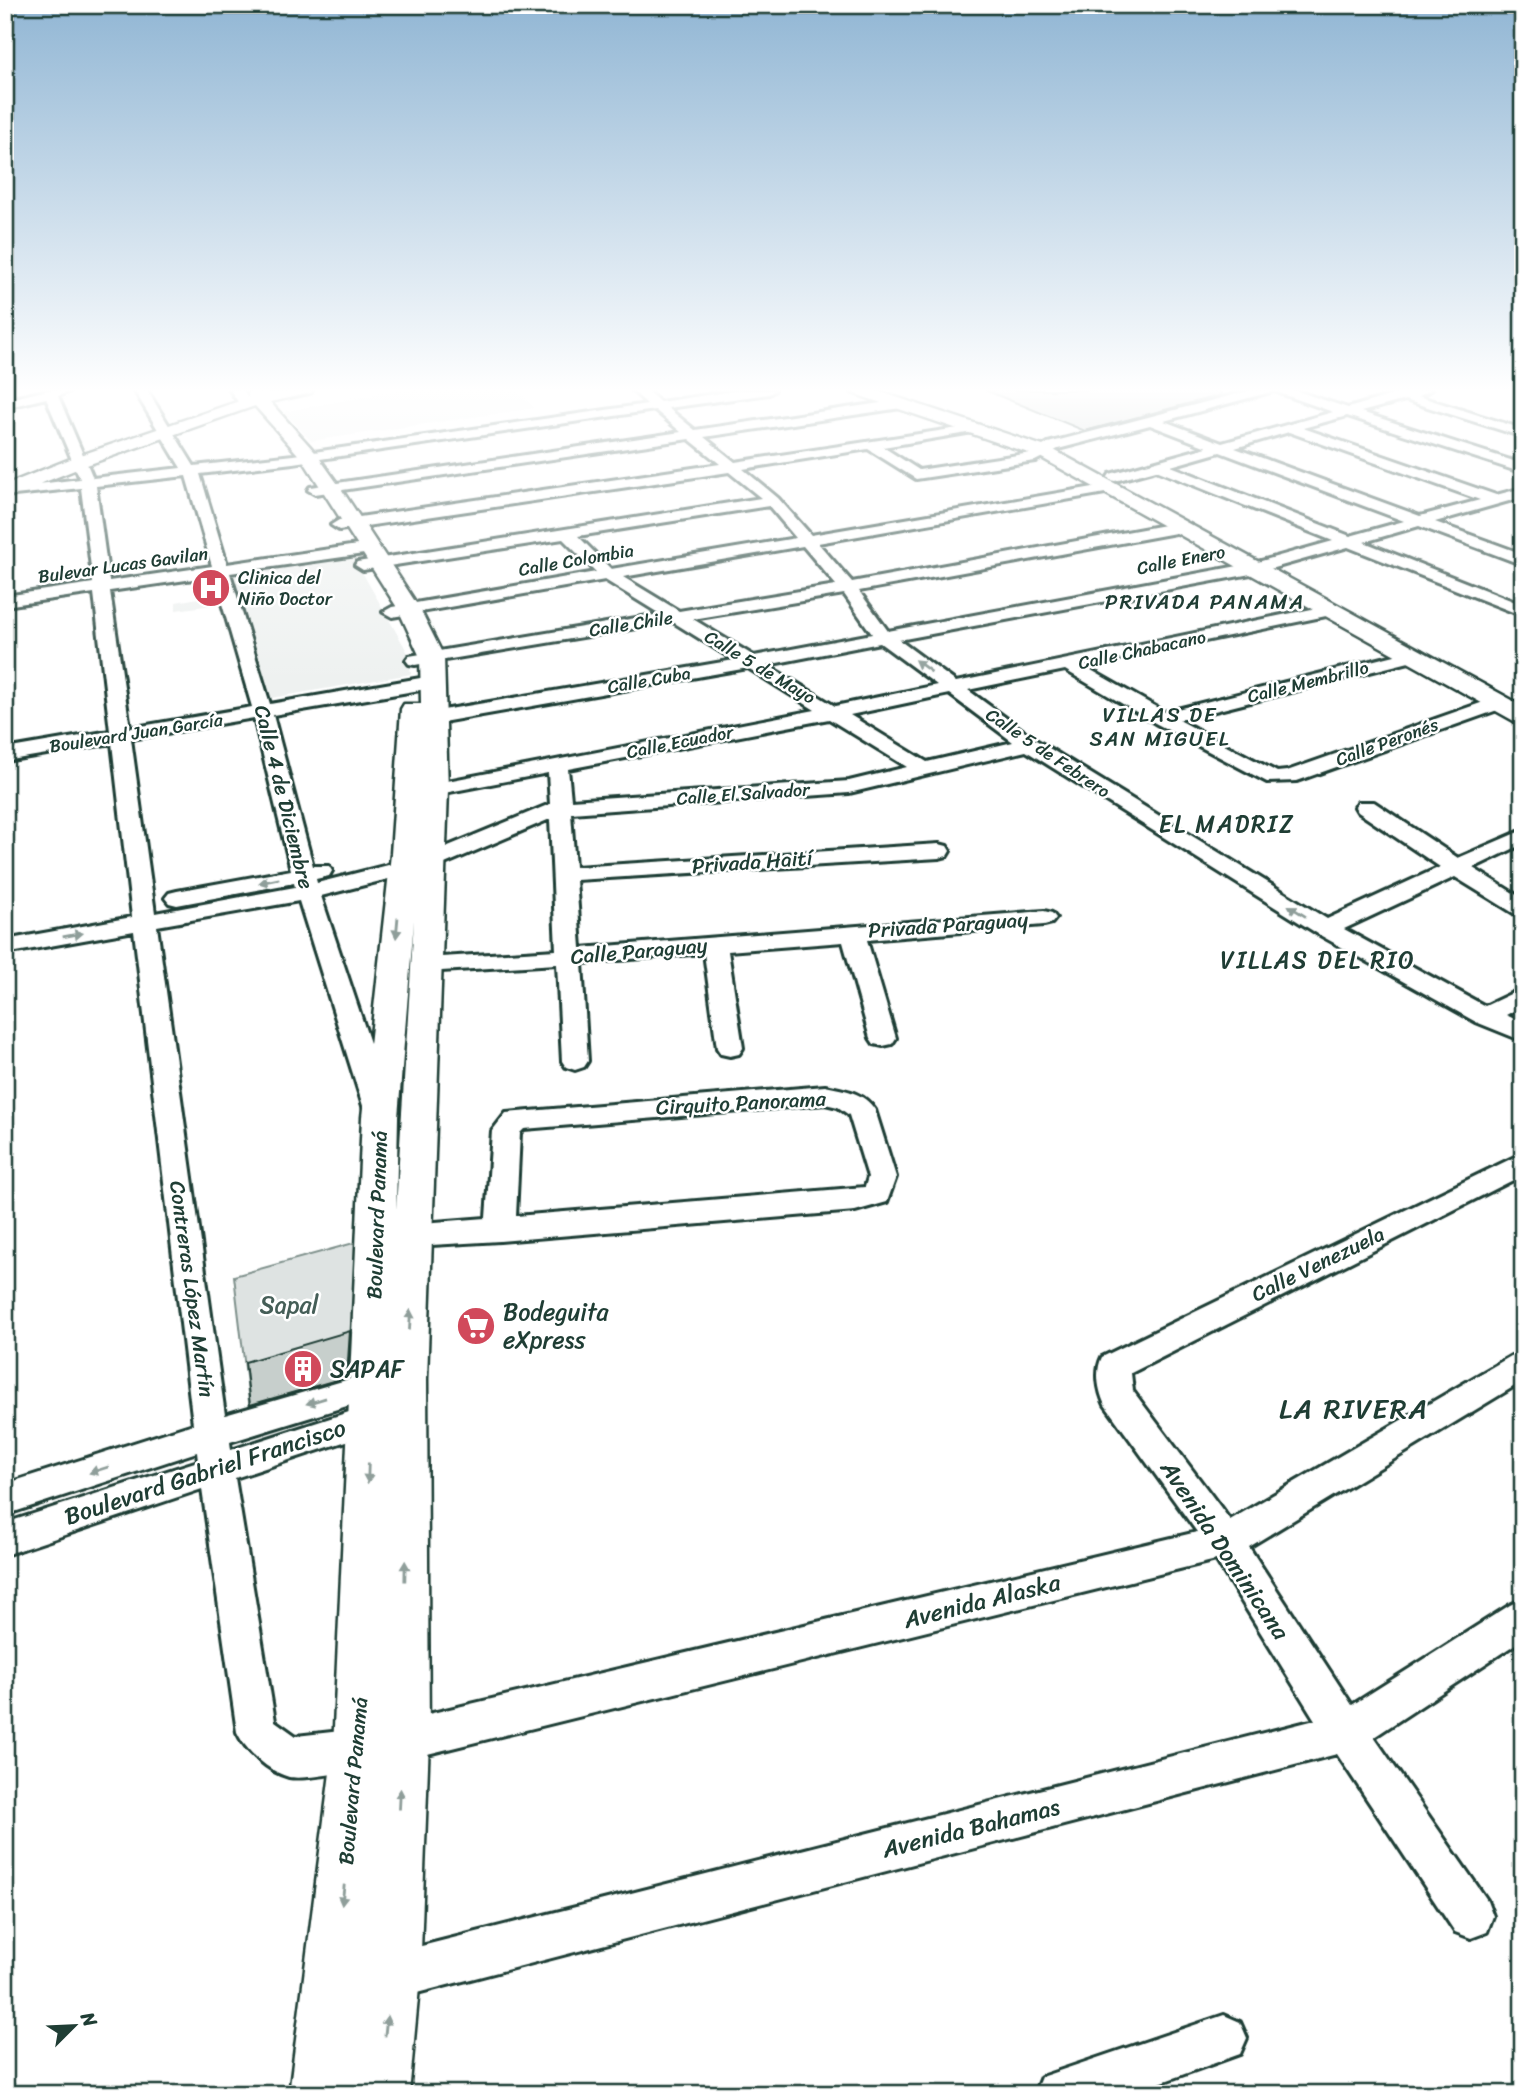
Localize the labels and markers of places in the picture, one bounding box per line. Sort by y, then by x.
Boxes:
place label: Clinica del Niño Doctor [238,562,334,615]
hospital icon: Clinica del Niño Doctor [190,567,232,609]
place label: Bodeguita eXpress [503,1291,610,1361]
supermarket icon: Bodeguita eXpress [455,1305,497,1347]
building icon: SAPAF [282,1348,324,1390]
place label: SAPAF [330,1348,406,1390]

